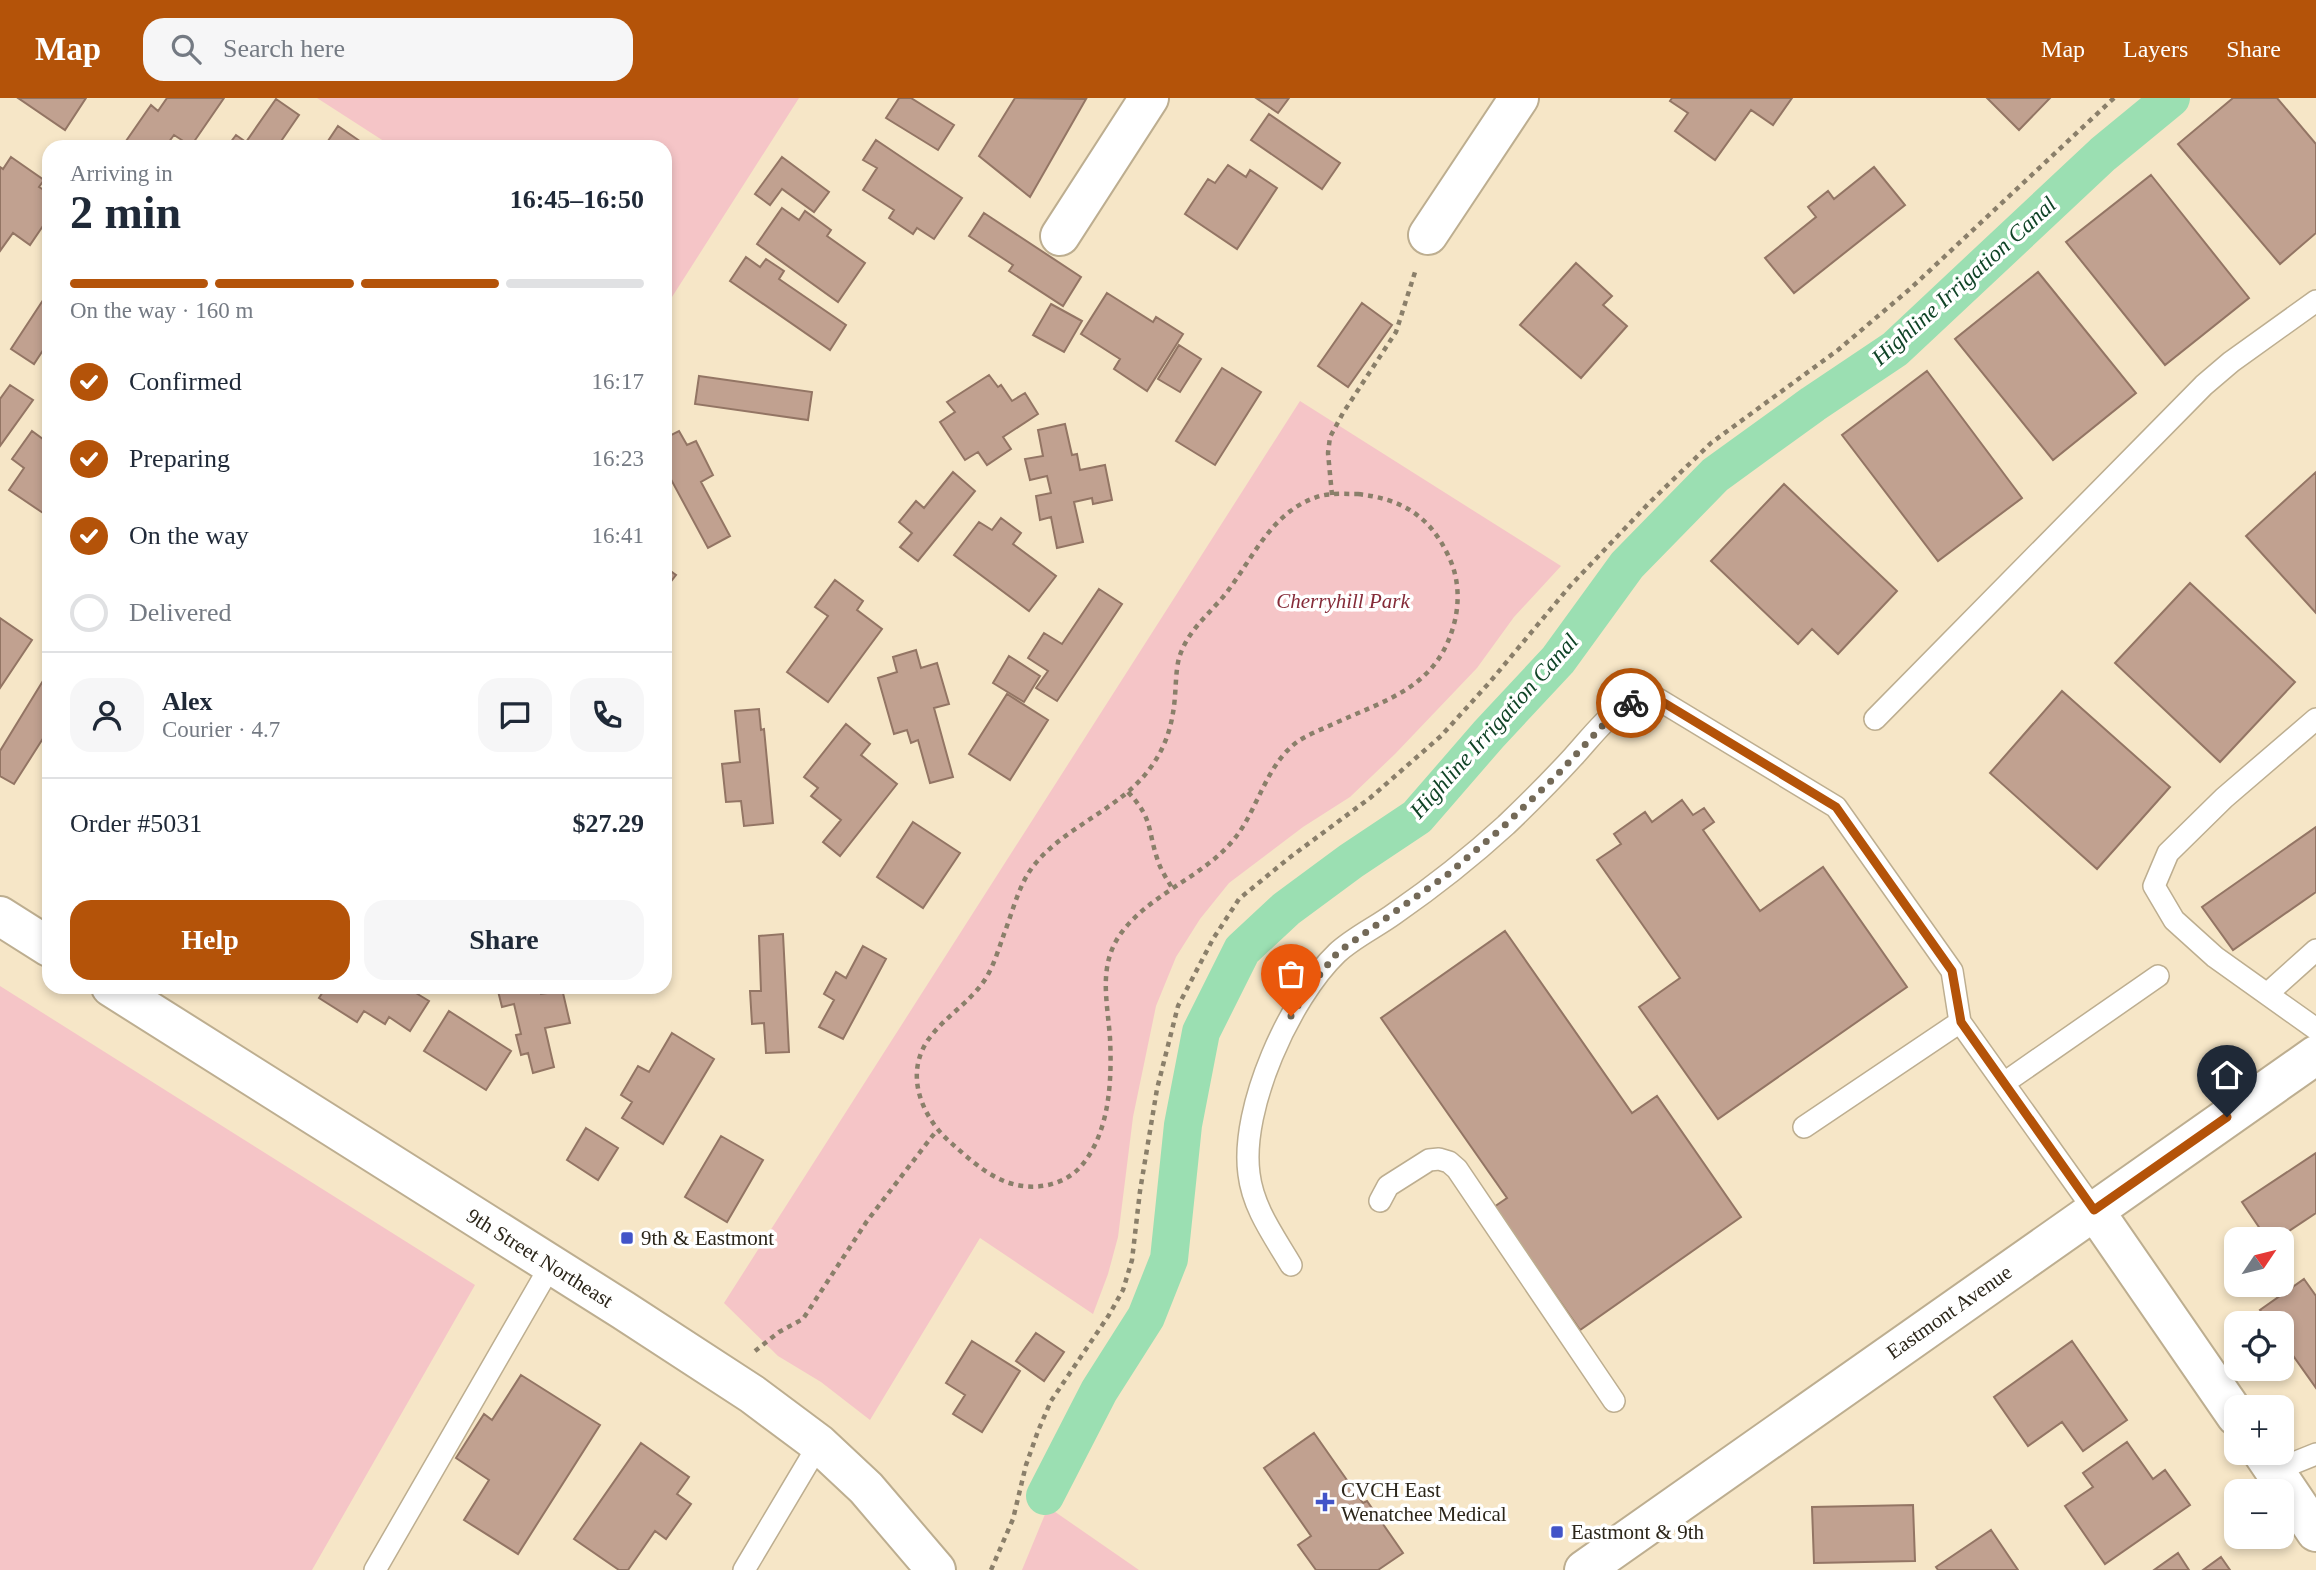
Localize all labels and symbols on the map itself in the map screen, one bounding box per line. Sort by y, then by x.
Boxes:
water label: Highline Irrigation Canal [1866,192,2061,371]
park label: Cherryhill Park [1276,589,1410,613]
water label: Highline Irrigation Canal [1404,629,1583,824]
courier [1596,668,1666,738]
pin [1261,944,1321,1016]
pin [2197,1045,2257,1117]
street label: 9th Street Northeast [462,1203,618,1313]
place label: 9th & Eastmont [641,1226,774,1250]
north arrow [2224,1227,2294,1297]
marker: 9th & Eastmont [619,1230,635,1246]
street label: Eastmont Avenue [1882,1260,2016,1364]
place label: CVCH East Wenatchee Medical [1341,1478,1507,1526]
marker: CVCH East Wenatchee Medical [1315,1492,1335,1512]
place label: Eastmont & 9th [1571,1520,1704,1544]
marker: Eastmont & 9th [1549,1524,1565,1540]

